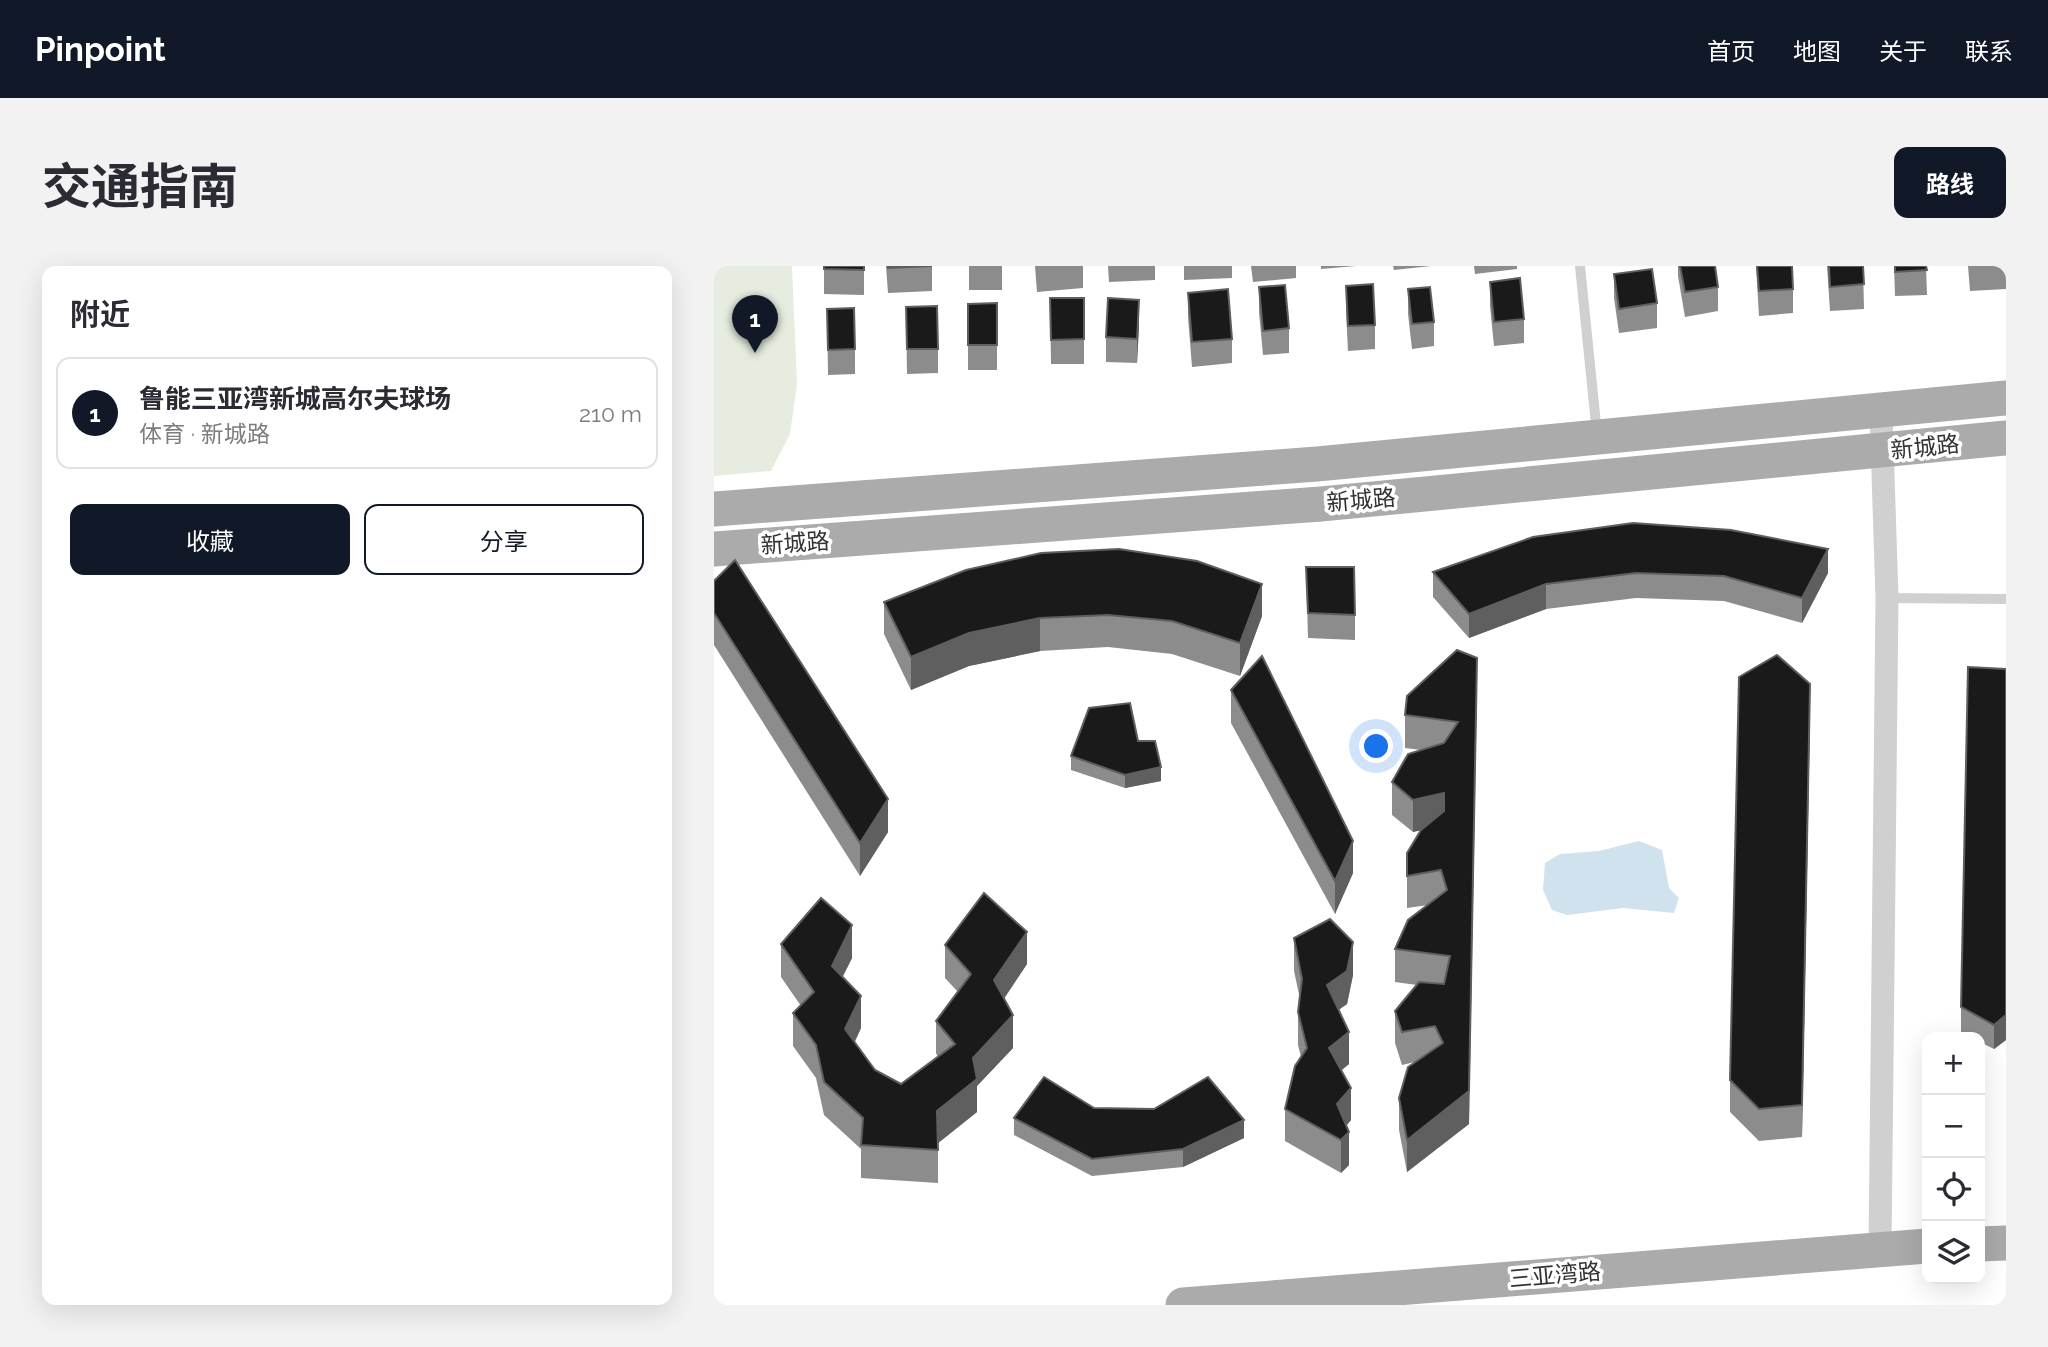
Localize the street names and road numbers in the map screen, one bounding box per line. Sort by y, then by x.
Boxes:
street label: 新城路 [1889,429,1961,464]
street label: 新城路 [1325,483,1397,516]
street label: 新城路 [760,527,830,558]
street label: 三亚湾路 [1508,1257,1602,1292]

